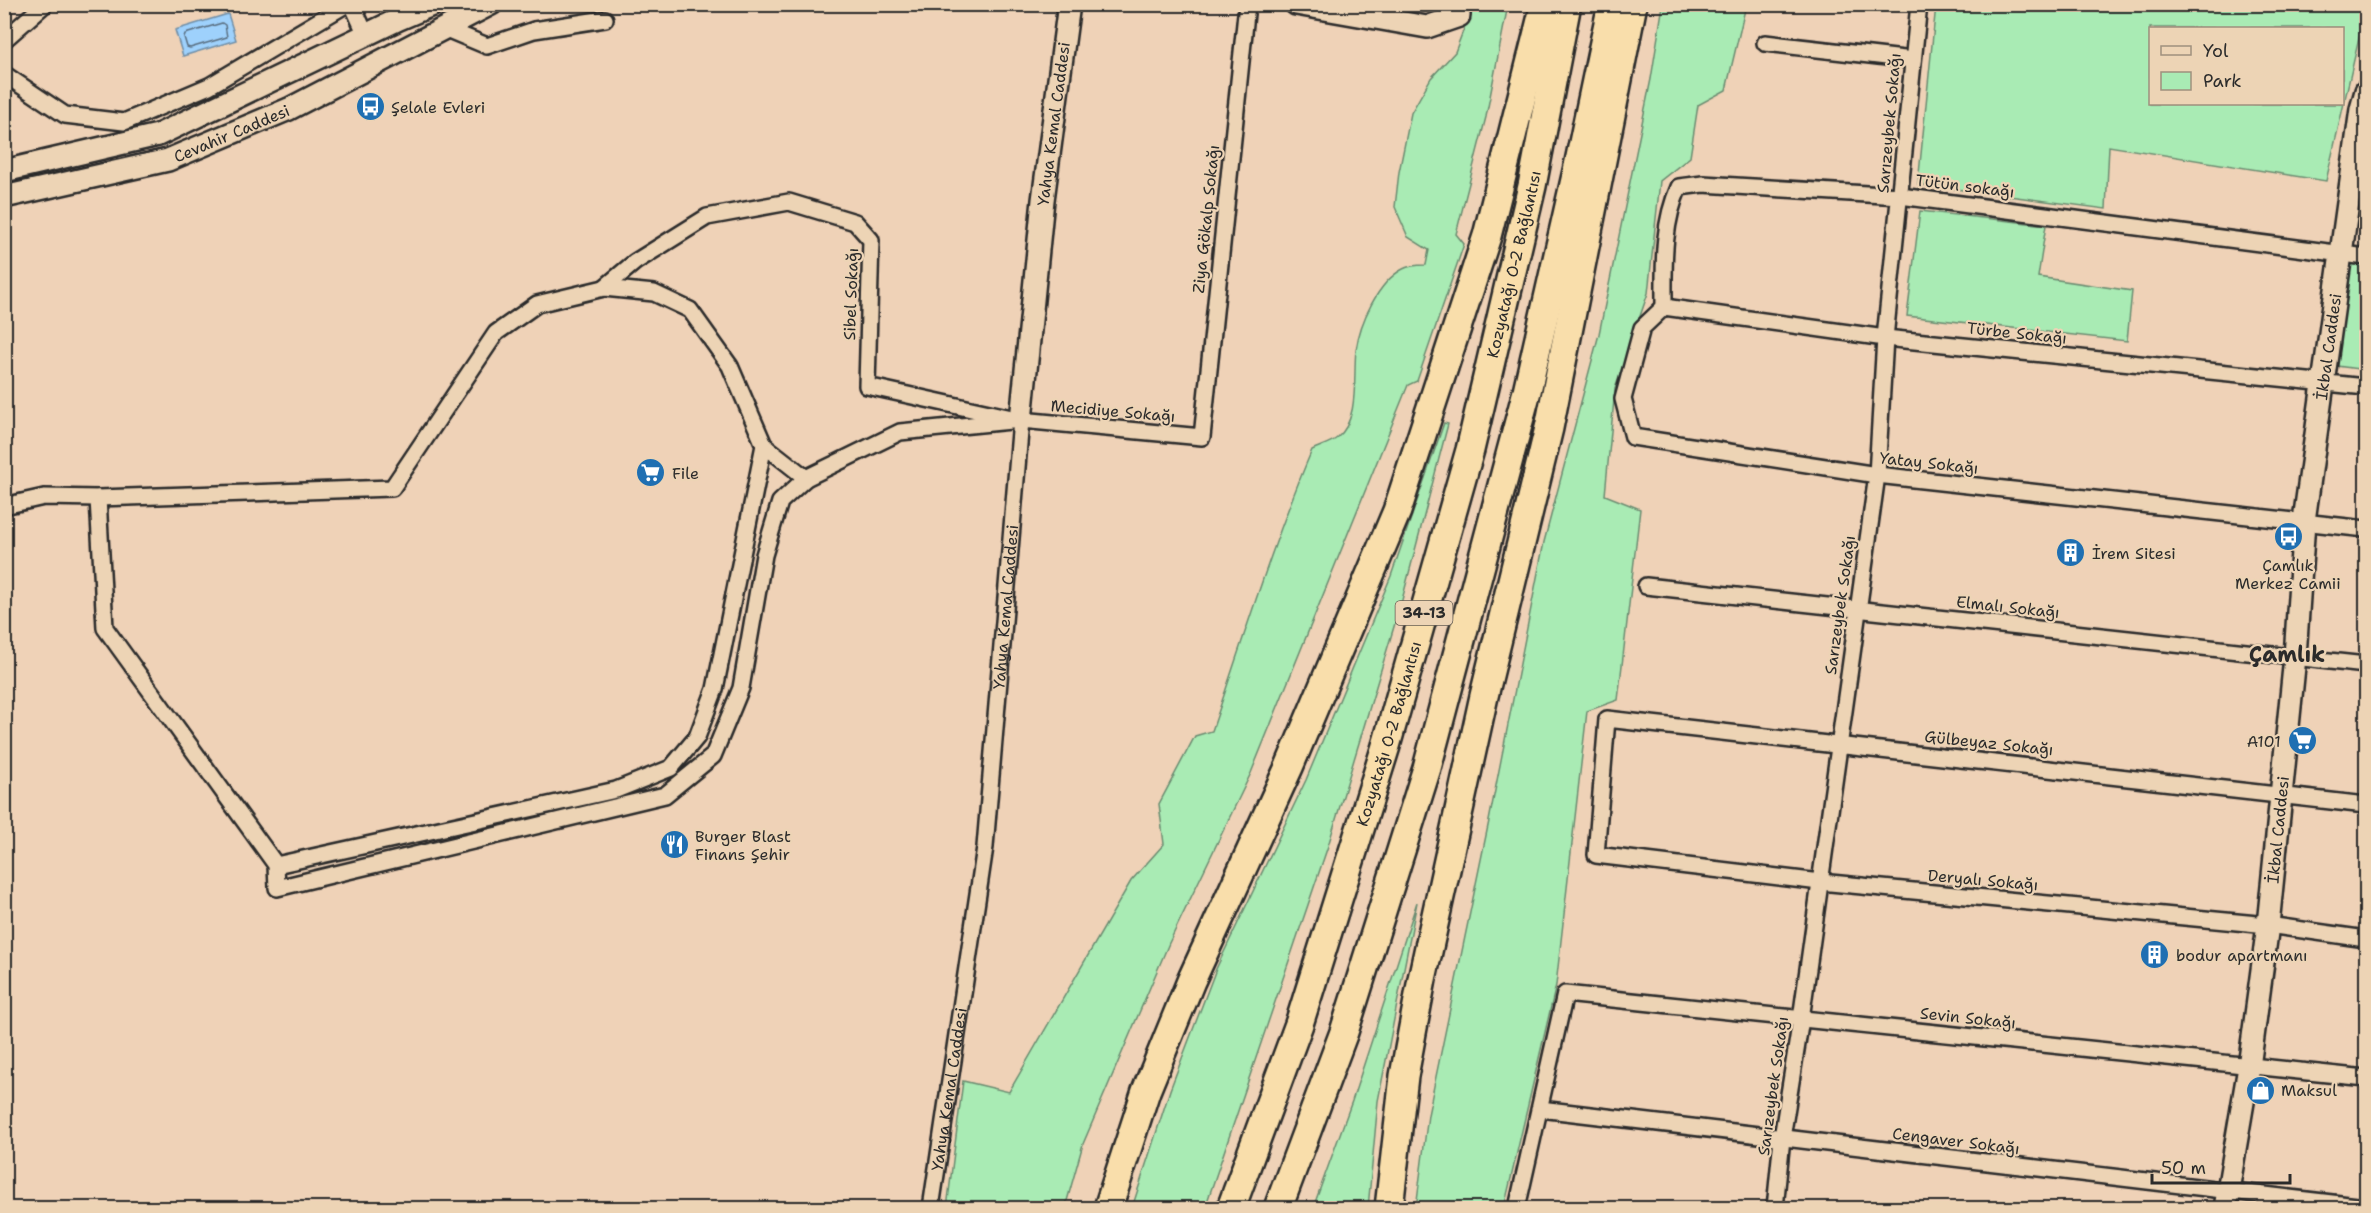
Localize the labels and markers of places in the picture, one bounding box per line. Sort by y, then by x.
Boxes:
bus stop icon: Şelale Evleri [354,91,386,123]
place label: Şelale Evleri [391,97,485,118]
supermarket icon: File [635,457,667,489]
place label: File [672,463,699,484]
bus stop icon: Çamlık Merkez Camii [2272,521,2304,553]
building icon: İrem Sitesi [2055,537,2087,569]
place label: İrem Sitesi [2092,543,2176,564]
place label: Çamlık Merkez Camii [2235,555,2341,594]
supermarket icon: A101 [2286,725,2318,757]
place label: A101 [2247,731,2281,752]
place label: Burger Blast Finans Şehir [695,826,791,865]
restaurant icon: Burger Blast Finans Şehir [658,829,690,861]
building icon: bodur apartmanı [2139,939,2171,971]
place label: bodur apartmanı [2176,945,2308,966]
shop icon: Maksul [2244,1074,2276,1106]
place label: Maksul [2281,1080,2337,1101]

